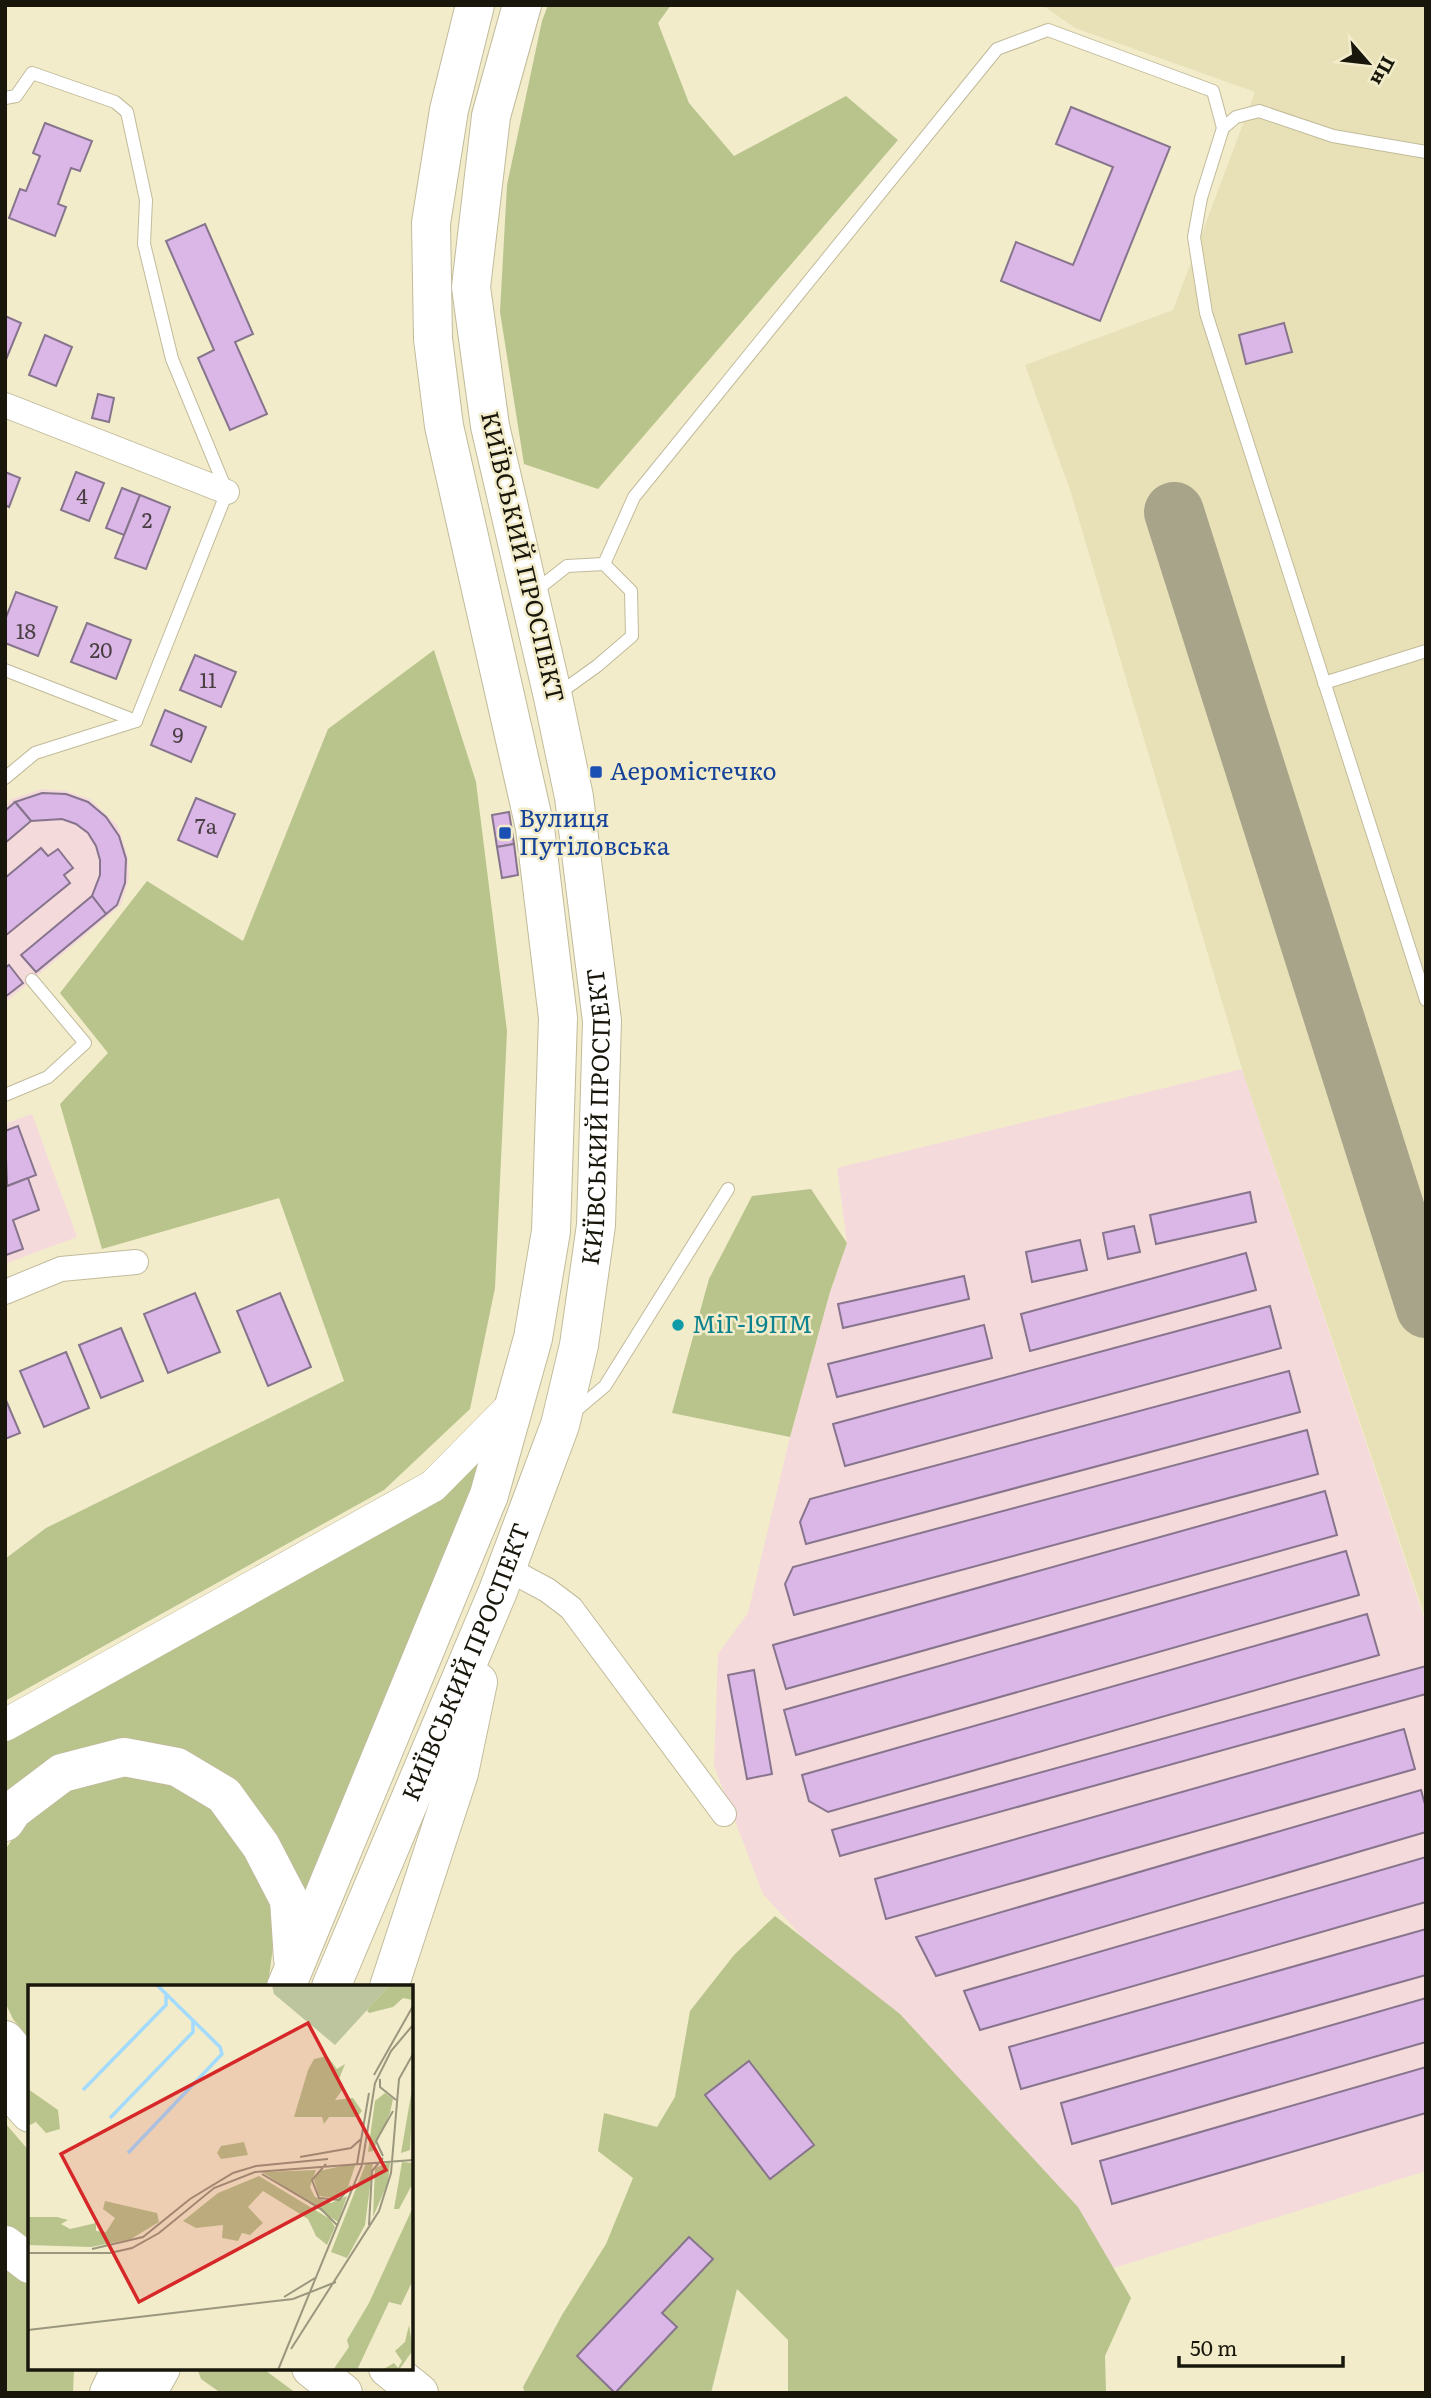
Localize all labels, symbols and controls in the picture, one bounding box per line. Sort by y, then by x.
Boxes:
north arrow [1333,28,1403,98]
text: Пн [1365,52,1403,91]
street label: КИЇВСЬКИЙ ПРОСПЕКТ [474,407,575,706]
house number: 4 [76,479,88,510]
house number: 2 [142,503,152,534]
house number: 18 [16,614,36,645]
house number: 20 [90,633,112,664]
house number: 11 [199,663,217,694]
house number: 9 [173,718,184,749]
place label: Аеромістечко [610,752,777,787]
marker: Аеромістечко [588,764,604,780]
place label: Вулиця Путіловська [519,799,670,862]
house number: 7а [195,809,218,840]
marker: Вулиця Путіловська [497,825,513,841]
street label: КИЇВСЬКИЙ ПРОСПЕКТ [571,966,617,1267]
place label: МіГ-19ПМ [692,1305,812,1340]
marker: МіГ-19ПМ [670,1317,686,1333]
street label: КИЇВСЬКИЙ ПРОСПЕКТ [391,1517,537,1806]
inset map [28,1985,413,2370]
scale bar [1179,2324,1344,2368]
text: 50 m [1190,2331,1237,2362]

